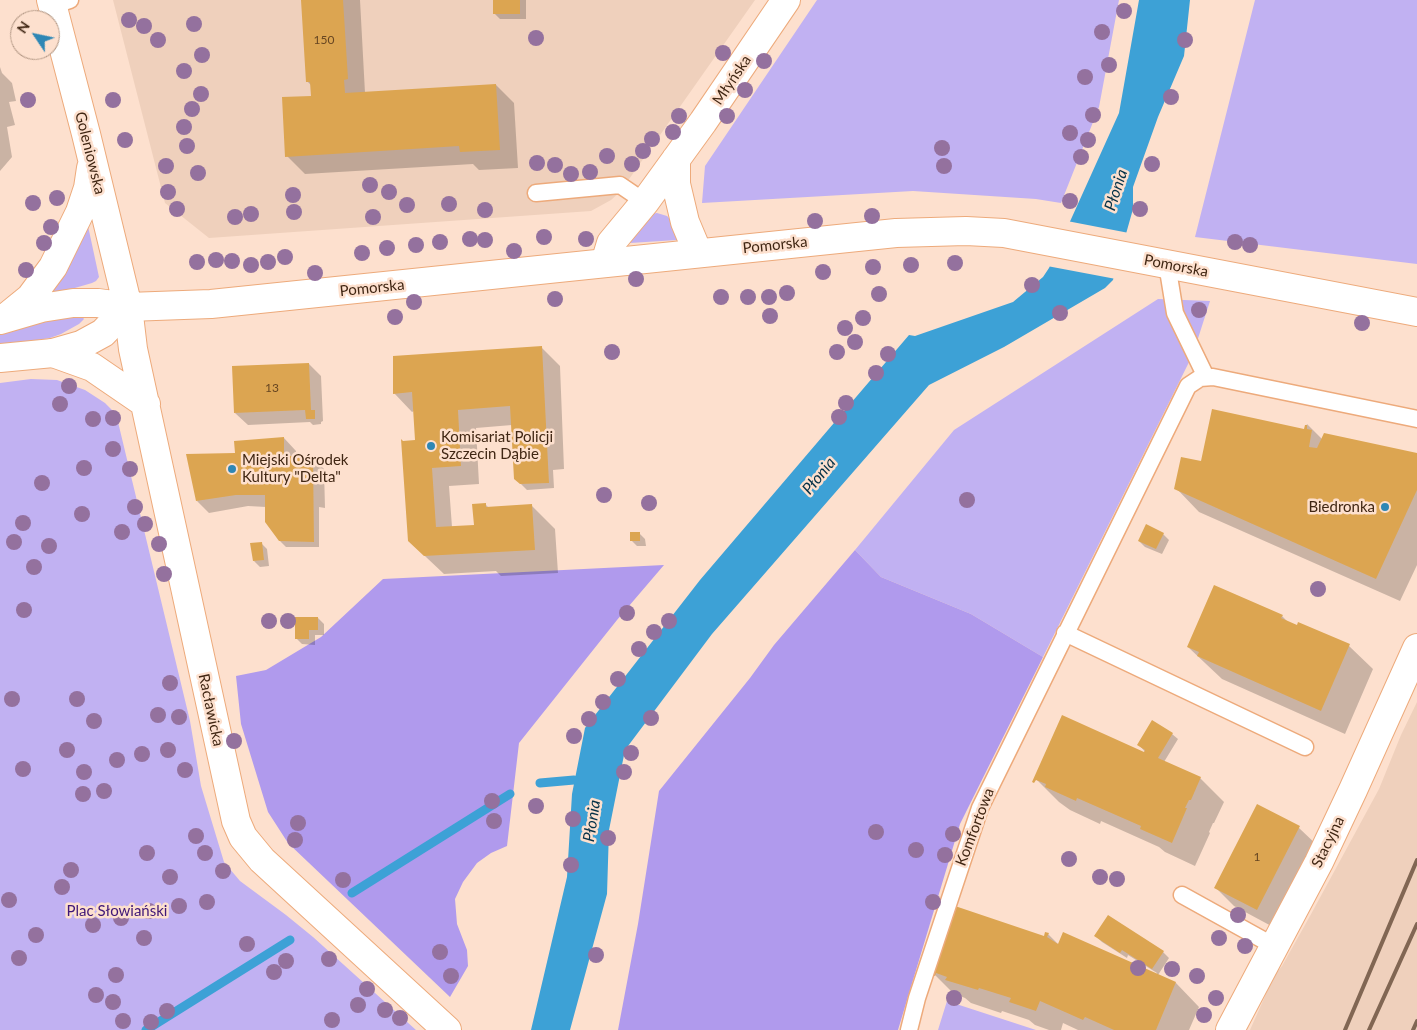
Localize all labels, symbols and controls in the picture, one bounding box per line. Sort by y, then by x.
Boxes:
north arrow [10,10,60,60]
text: N [13,18,33,36]
house number: 150 [314,33,334,47]
street label: Młyńska [709,52,755,108]
street label: Goleniowska [71,110,109,196]
water label: Płonia [1100,167,1132,213]
street label: Pomorska [742,233,808,257]
street label: Pomorska [1142,251,1210,281]
street label: Pomorska [339,276,405,300]
house number: 13 [265,381,279,395]
place label: Komisariat Policji Szczecin Dąbie [441,428,553,463]
marker: Komisariat Policji Szczecin Dąbie [425,440,437,452]
place label: Miejski Ośrodek Kultury "Delta" [242,451,348,486]
water label: Płonia [798,454,840,498]
marker: Miejski Ośrodek Kultury "Delta" [226,463,238,475]
place label: Biedronka [1308,498,1375,516]
marker: Biedronka [1379,501,1391,513]
street label: Racławicka [195,672,227,748]
street label: Komfortowa [952,786,998,868]
water label: Płonia [579,799,605,843]
street label: Stacyjna [1308,813,1348,871]
house number: 1 [1254,850,1260,864]
park label: Plac Słowiański [67,902,167,920]

